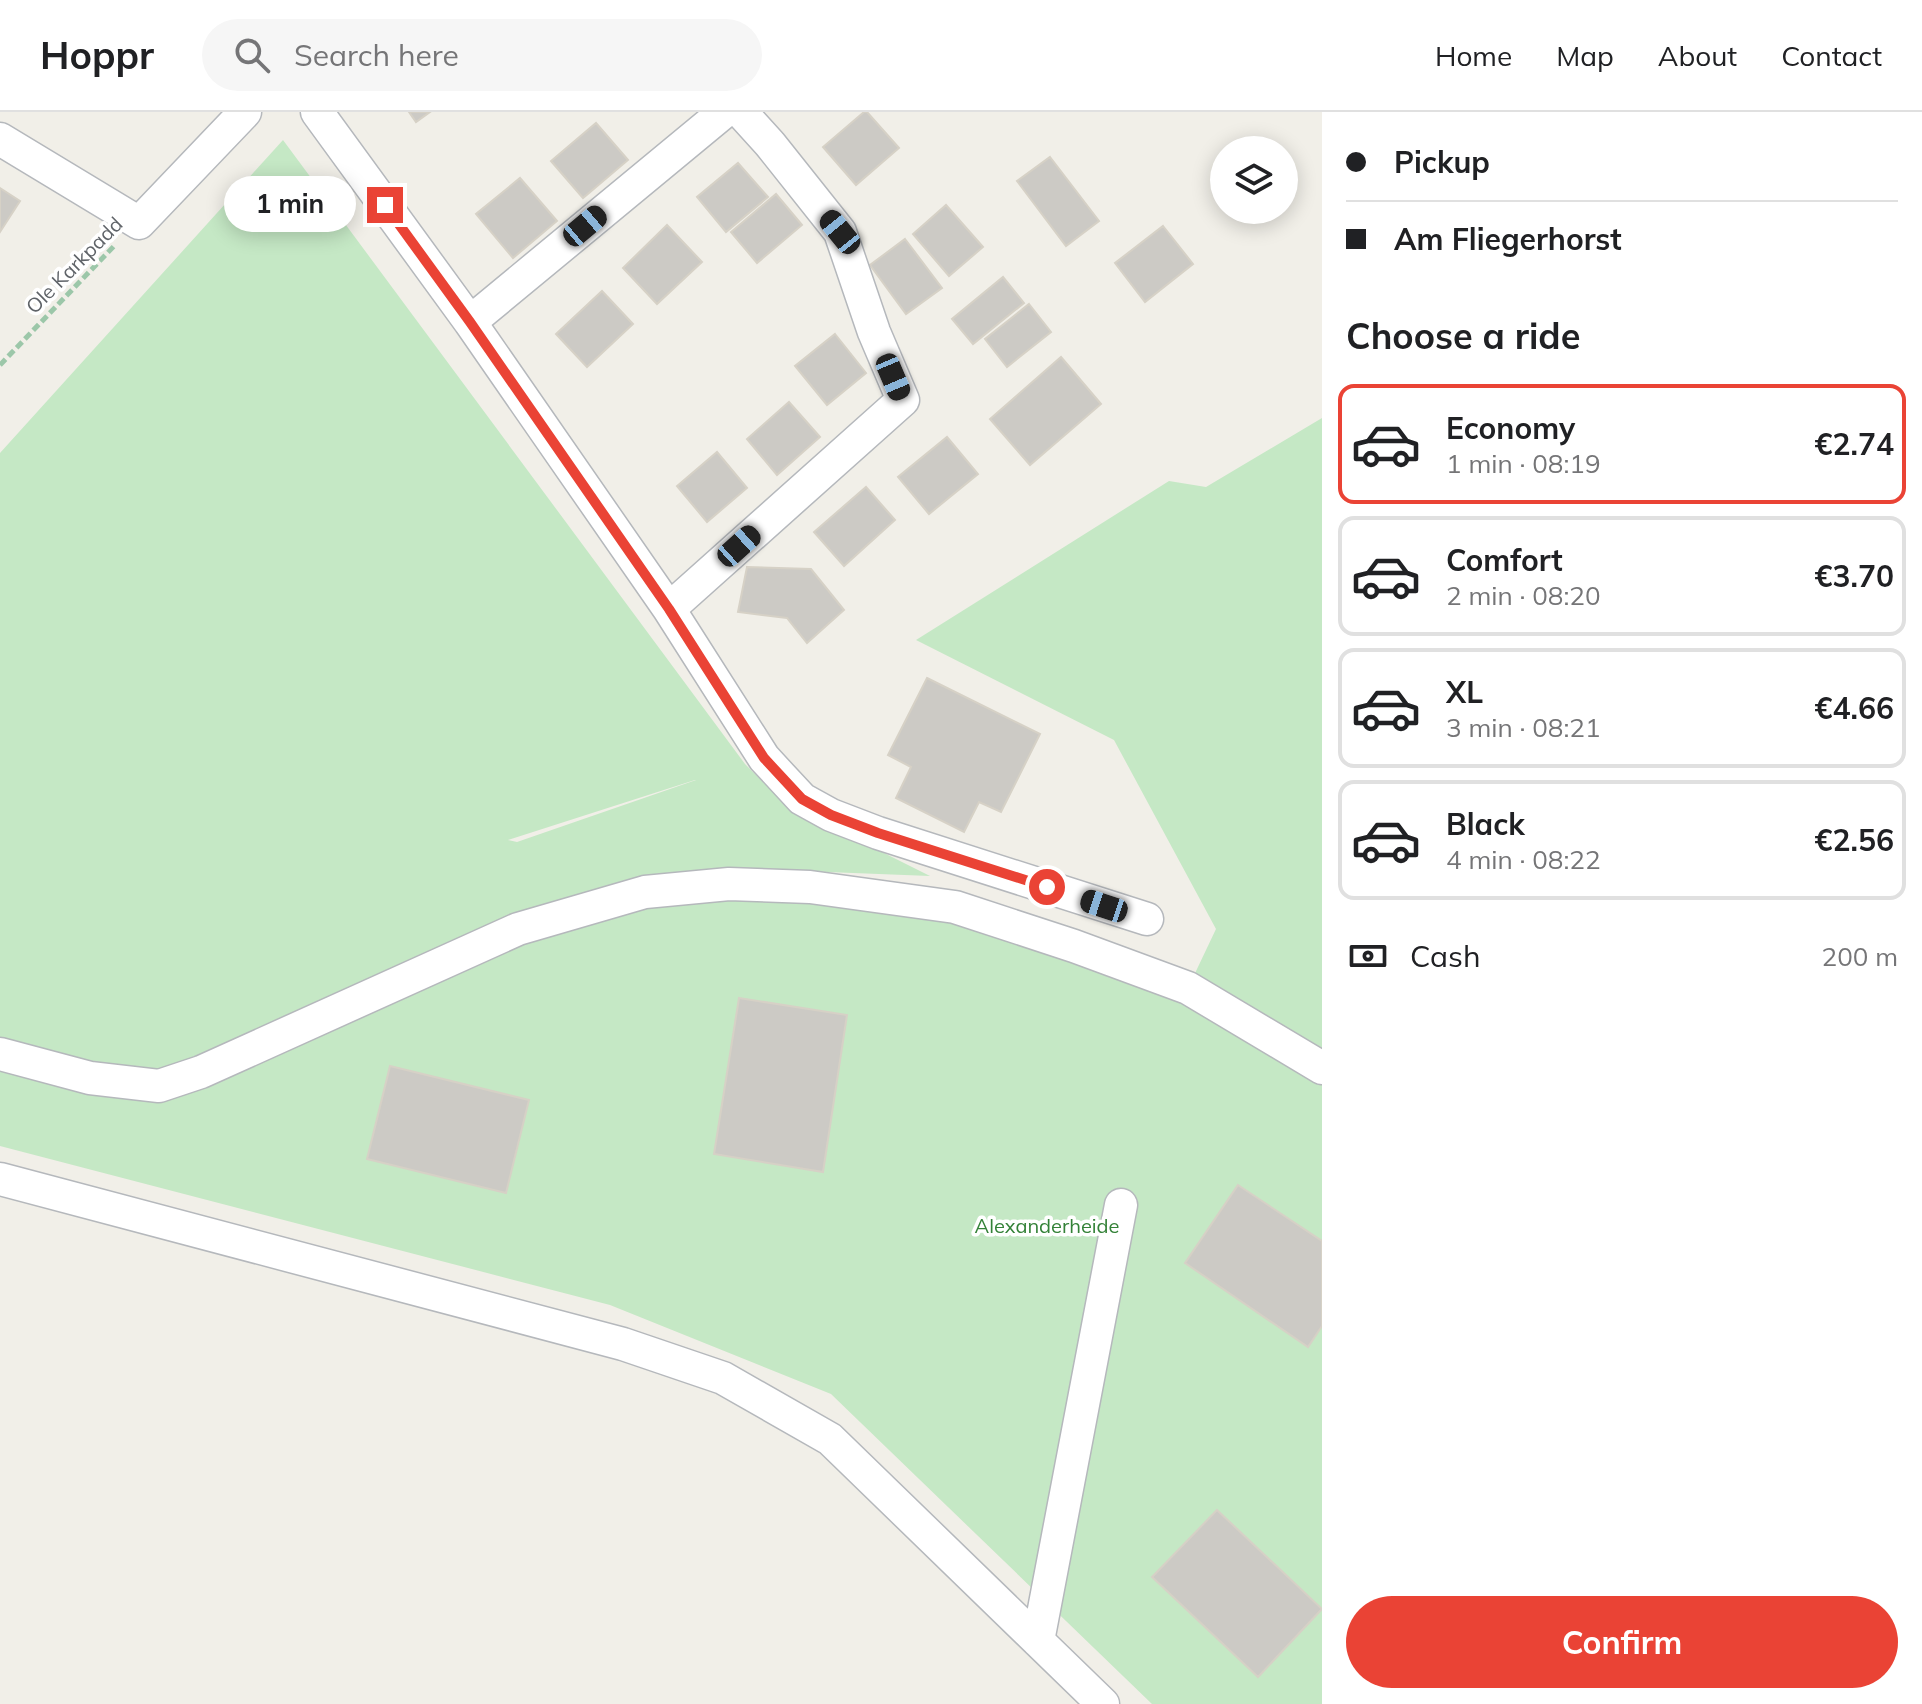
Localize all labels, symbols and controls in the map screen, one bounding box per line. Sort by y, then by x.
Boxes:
search box [202,19,762,91]
text: Hoppr [40,31,154,79]
icon: search [230,33,274,77]
text: Search here [294,36,459,74]
text: Home [1435,38,1512,73]
text: Map [1556,38,1614,73]
text: About [1658,38,1737,73]
text: Contact [1781,38,1882,73]
map controls [1210,136,1298,224]
button: layers [1210,136,1298,224]
text: Pickup [1394,143,1490,181]
callout: 1 min [225,177,357,233]
text: 1 min [256,187,324,220]
route end [367,187,403,223]
car [559,201,611,251]
car [816,206,864,258]
street label: Ole Karkpadd [20,211,128,319]
text: Am Fliegerhorst [1394,220,1622,258]
text: Choose a ride [1346,313,1580,358]
car [873,350,913,404]
icon: car [1350,408,1422,480]
text: Economy [1446,409,1575,447]
text: €2.74 [1815,425,1894,463]
text: 1 min · 08:19 [1446,447,1601,480]
car [713,521,765,571]
icon: car [1350,540,1422,612]
text: Comfort [1446,541,1563,579]
text: €3.70 [1815,557,1894,595]
text: 2 min · 08:20 [1446,579,1601,612]
icon: car [1350,672,1422,744]
text: XL [1446,673,1483,711]
text: €4.66 [1815,689,1894,727]
text: 3 min · 08:21 [1446,711,1601,744]
icon: car [1350,804,1422,876]
text: Black [1446,805,1525,843]
text: €2.56 [1815,821,1894,859]
text: 4 min · 08:22 [1446,843,1601,876]
route start [1029,869,1065,905]
car [1077,887,1131,925]
icon: cash [1346,934,1390,978]
text: Cash [1410,937,1481,975]
text: 200 m [1822,940,1898,973]
park label: Alexanderheide [975,1213,1119,1238]
button: Confirm [1346,1596,1898,1688]

